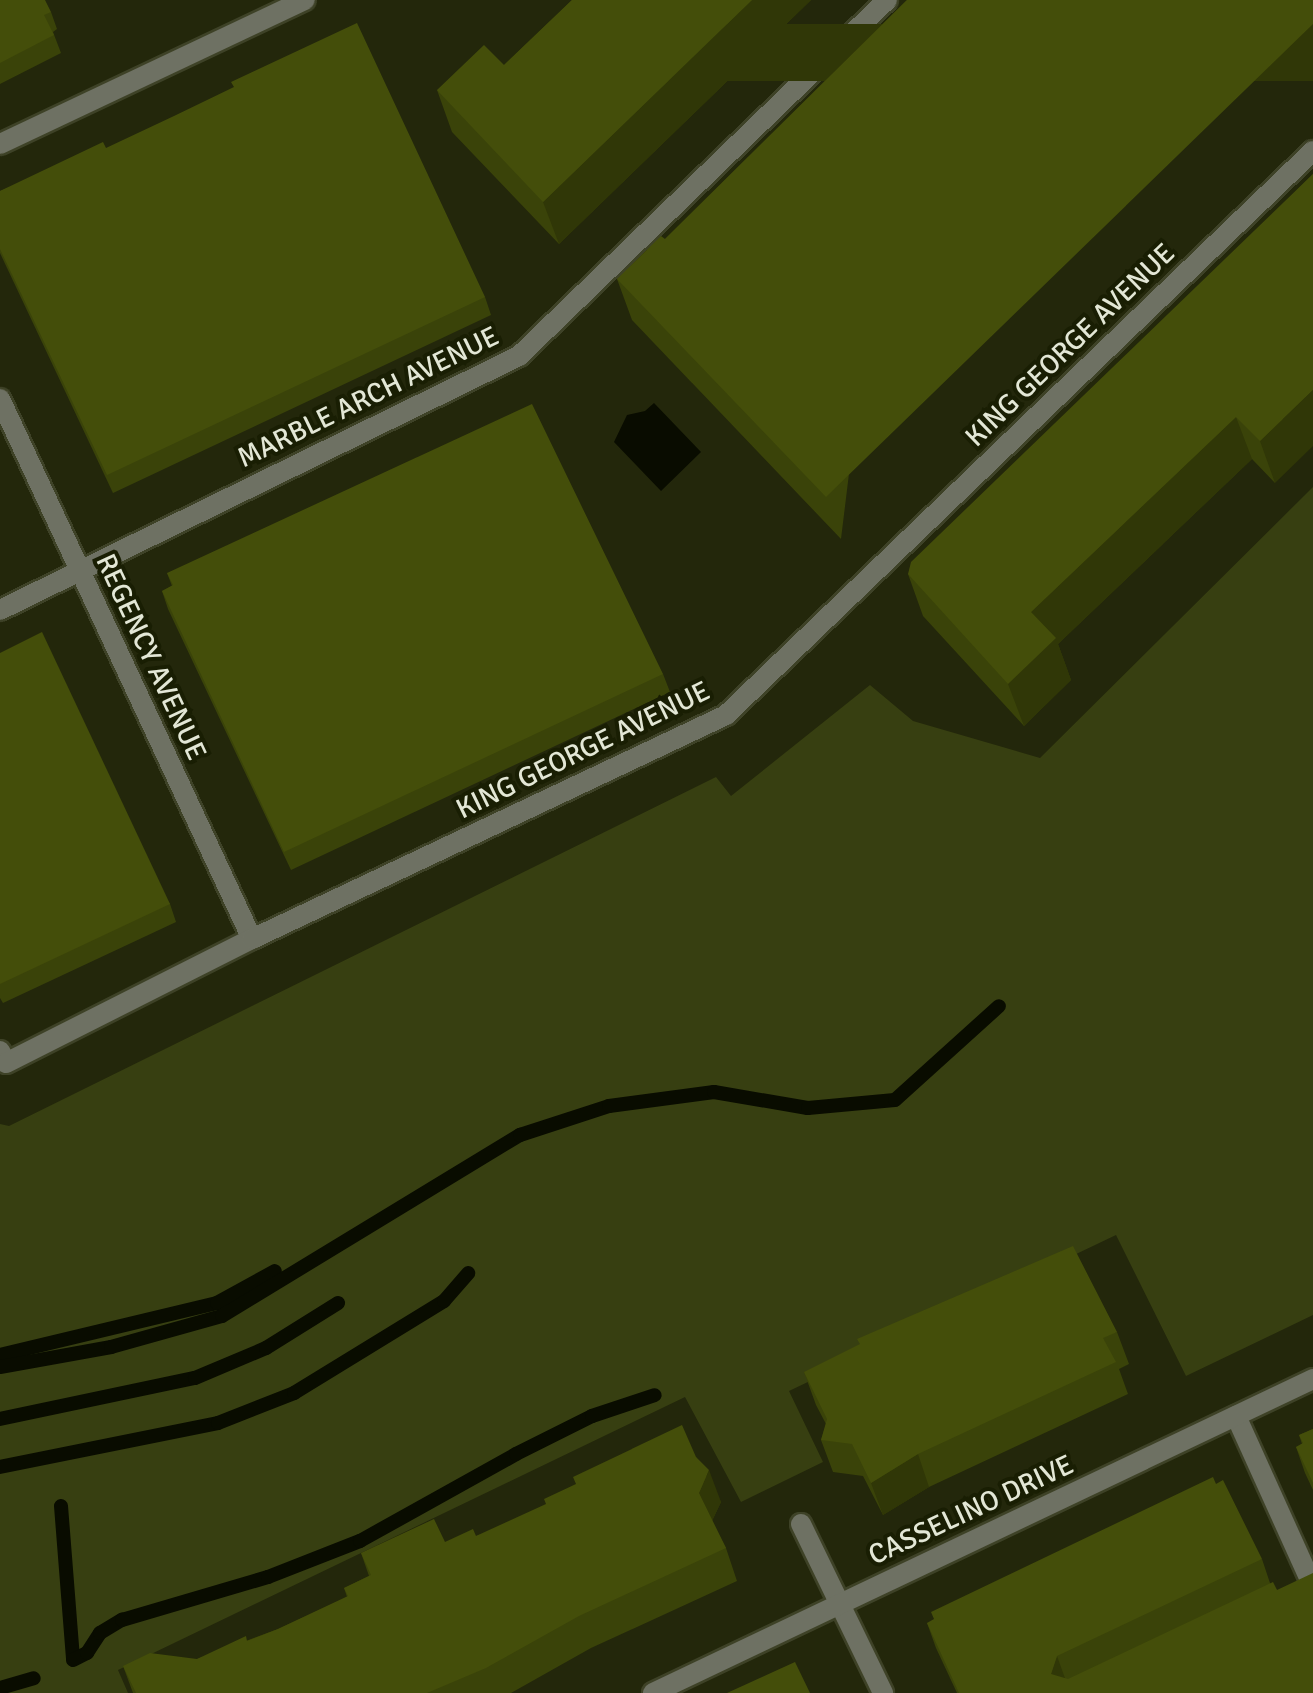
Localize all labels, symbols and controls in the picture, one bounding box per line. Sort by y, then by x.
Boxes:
street label: KING GEORGE AVENUE [958,236,1182,454]
street label: MARBLE ARCH AVENUE [232,319,504,475]
street label: REGENCY AVENUE [88,549,214,765]
street label: KING GEORGE AVENUE [451,674,715,826]
street label: CASSELINO DRIVE [863,1448,1079,1572]

